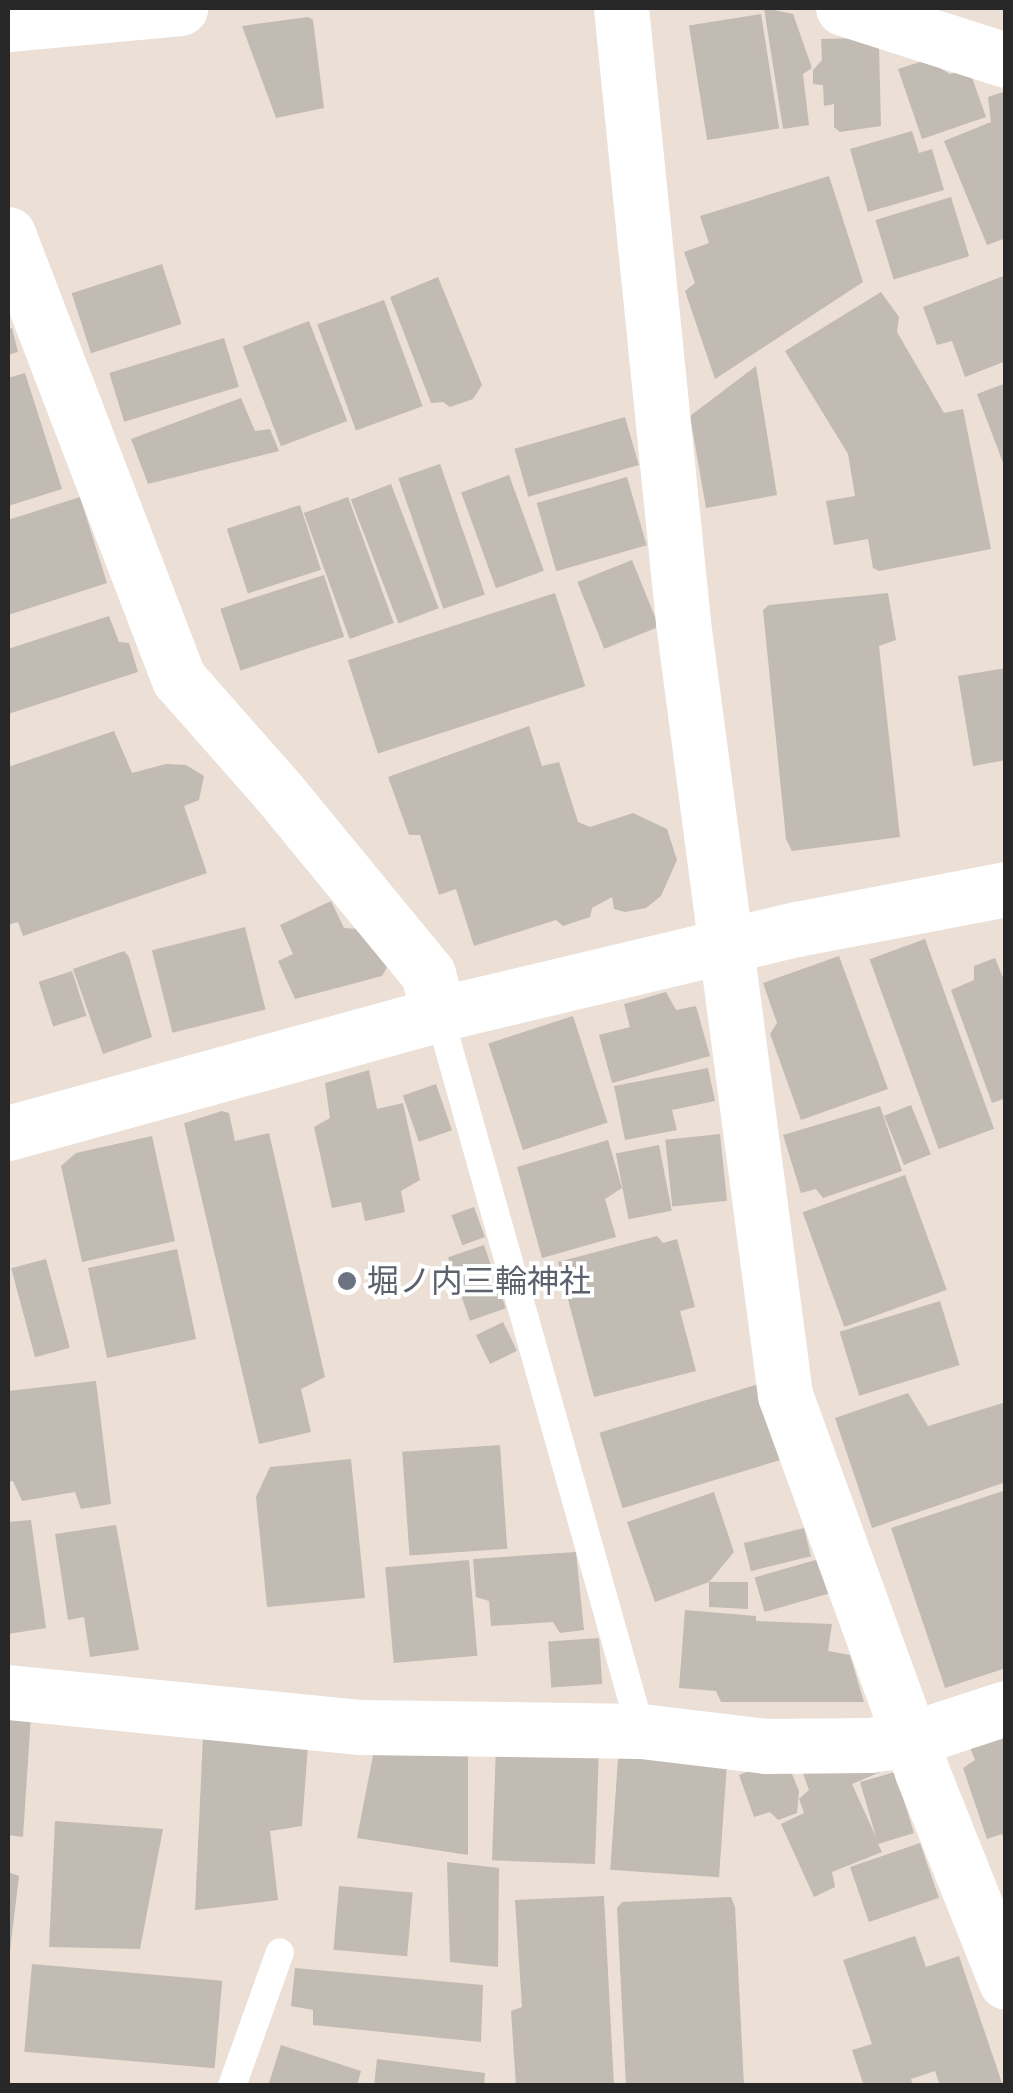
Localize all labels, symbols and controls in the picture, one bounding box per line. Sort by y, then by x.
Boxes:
place label: 堀ノ内三輪神社 [367,1262,591,1300]
marker: 堀ノ内三輪神社 [336,1270,358,1292]

